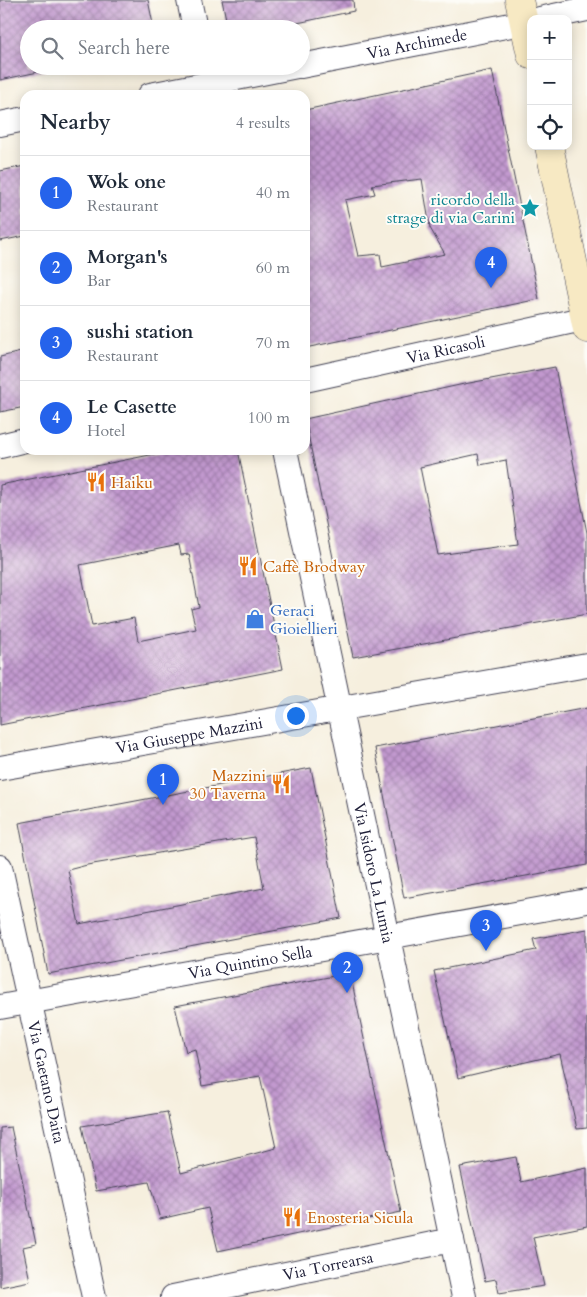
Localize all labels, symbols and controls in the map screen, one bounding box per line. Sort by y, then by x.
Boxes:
map controls [527,15,572,150]
button: + [527,15,572,60]
search box [20,20,310,75]
street label: Via Archimede [365,24,469,65]
icon: search [38,34,66,62]
text: Search here [78,35,170,61]
button: − [527,60,572,105]
button: locate [527,105,572,150]
text: Nearby [40,108,111,137]
text: 4 results [236,112,290,134]
text: Wok one [87,169,166,195]
text: 1 [52,182,60,204]
text: 40 m [256,182,290,204]
place label: ricordo della strage di via Carini [387,189,515,229]
text: Restaurant [87,195,158,217]
place icon: ricordo della strage di via Carini [519,197,541,219]
text: Morgan's [87,244,167,270]
pin: 4 [475,247,507,288]
text: 2 [52,257,60,279]
text: 60 m [256,257,290,279]
text: Bar [87,270,111,292]
text: sushi station [87,319,193,345]
street label: Via Ricasoli [404,331,488,369]
text: 3 [52,332,60,354]
text: 70 m [256,332,290,354]
text: Restaurant [87,345,158,367]
text: Le Casette [87,394,177,420]
text: 4 [52,407,60,429]
text: 100 m [248,407,290,429]
text: Hotel [87,420,125,442]
restaurant icon: Haiku [85,471,107,493]
place label: Haiku [111,472,153,494]
restaurant icon: Caffè Brodway [237,555,259,577]
place label: Caffè Brodway [263,556,366,578]
place label: Geraci Gioiellieri [270,600,338,640]
shop icon: Geraci Gioiellieri [244,608,266,630]
your location [283,703,309,729]
street label: Via Giuseppe Mazzini [114,712,265,760]
pin: 1 [147,764,179,805]
place label: Mazzini 30 Taverna [189,765,267,805]
restaurant icon: Mazzini 30 Taverna [270,773,292,795]
street label: Via Isidoro La Lumia [348,801,399,945]
pin: 3 [470,910,502,951]
street label: Via Quintino Sella [186,941,314,985]
pin: 2 [331,952,363,993]
street label: Via Gaetano Daita [22,1019,70,1146]
restaurant icon: Enosteria Sicula [281,1206,303,1228]
place label: Enosteria Sicula [307,1207,414,1229]
street label: Via Torrearsa [281,1246,375,1286]

